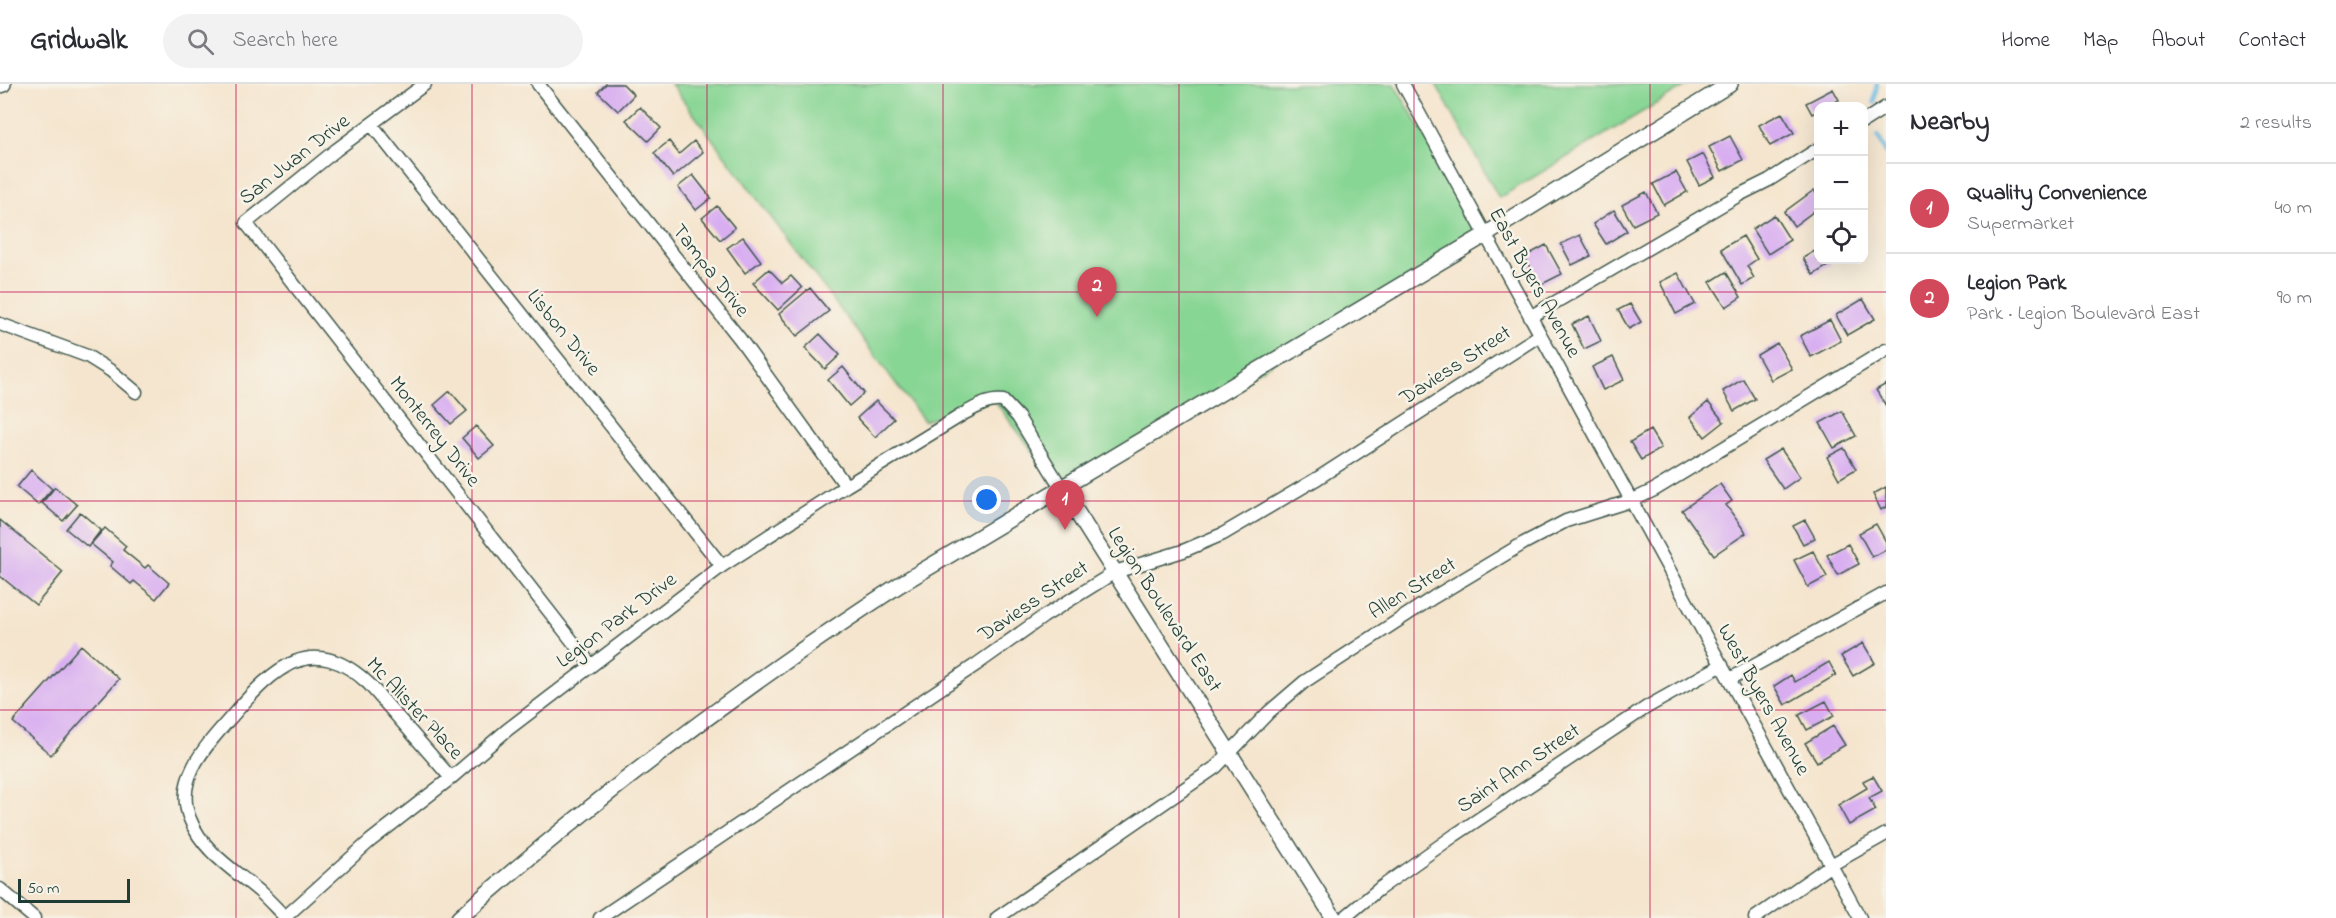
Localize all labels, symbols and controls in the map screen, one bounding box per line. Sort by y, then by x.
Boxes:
search box [163,14,583,68]
text: Gridwalk [30,21,127,62]
icon: search [184,25,217,58]
text: Search here [232,25,338,57]
text: Home [2001,26,2050,56]
text: Map [2083,26,2118,56]
text: About [2151,26,2205,56]
text: Contact [2238,26,2306,56]
map controls [1814,102,1868,264]
button: + [1814,102,1868,156]
text: Nearby [1910,104,1989,142]
street label: San Juan Drive [233,107,357,213]
text: 2 results [2240,109,2312,138]
button: − [1814,156,1868,210]
text: Quality Convenience [1967,178,2147,210]
text: 1 [1926,194,1933,223]
text: 40 m [2275,194,2312,223]
street label: East Byers Avenue [1479,202,1588,365]
button: locate [1814,210,1868,264]
text: Supermarket [1967,210,2074,239]
street label: Tampa Drive [664,218,757,325]
pin: 2 [1078,268,1116,317]
text: Legion Park [1967,268,2066,300]
street label: Lisbon Drive [519,283,608,383]
text: 2 [1925,284,1934,313]
text: 90 m [2277,284,2312,313]
text: Park · Legion Boulevard East [1967,300,2200,329]
street label: Daviess Street [1393,319,1518,414]
street label: Monterrey Drive [379,370,487,496]
pin: 1 [1046,480,1084,530]
your location [972,485,1001,514]
street label: Legion Boulevard East [1098,521,1229,700]
street label: Allen Street [1364,550,1462,628]
street label: Daviess Street [972,554,1095,651]
street label: Legion Park Drive [550,565,685,678]
street label: West Byers Avenue [1707,619,1817,783]
street label: Mc Alister Place [358,651,470,768]
street label: Saint Ann Street [1451,717,1587,821]
scale bar [18,876,130,904]
text: 50 m [27,877,59,901]

